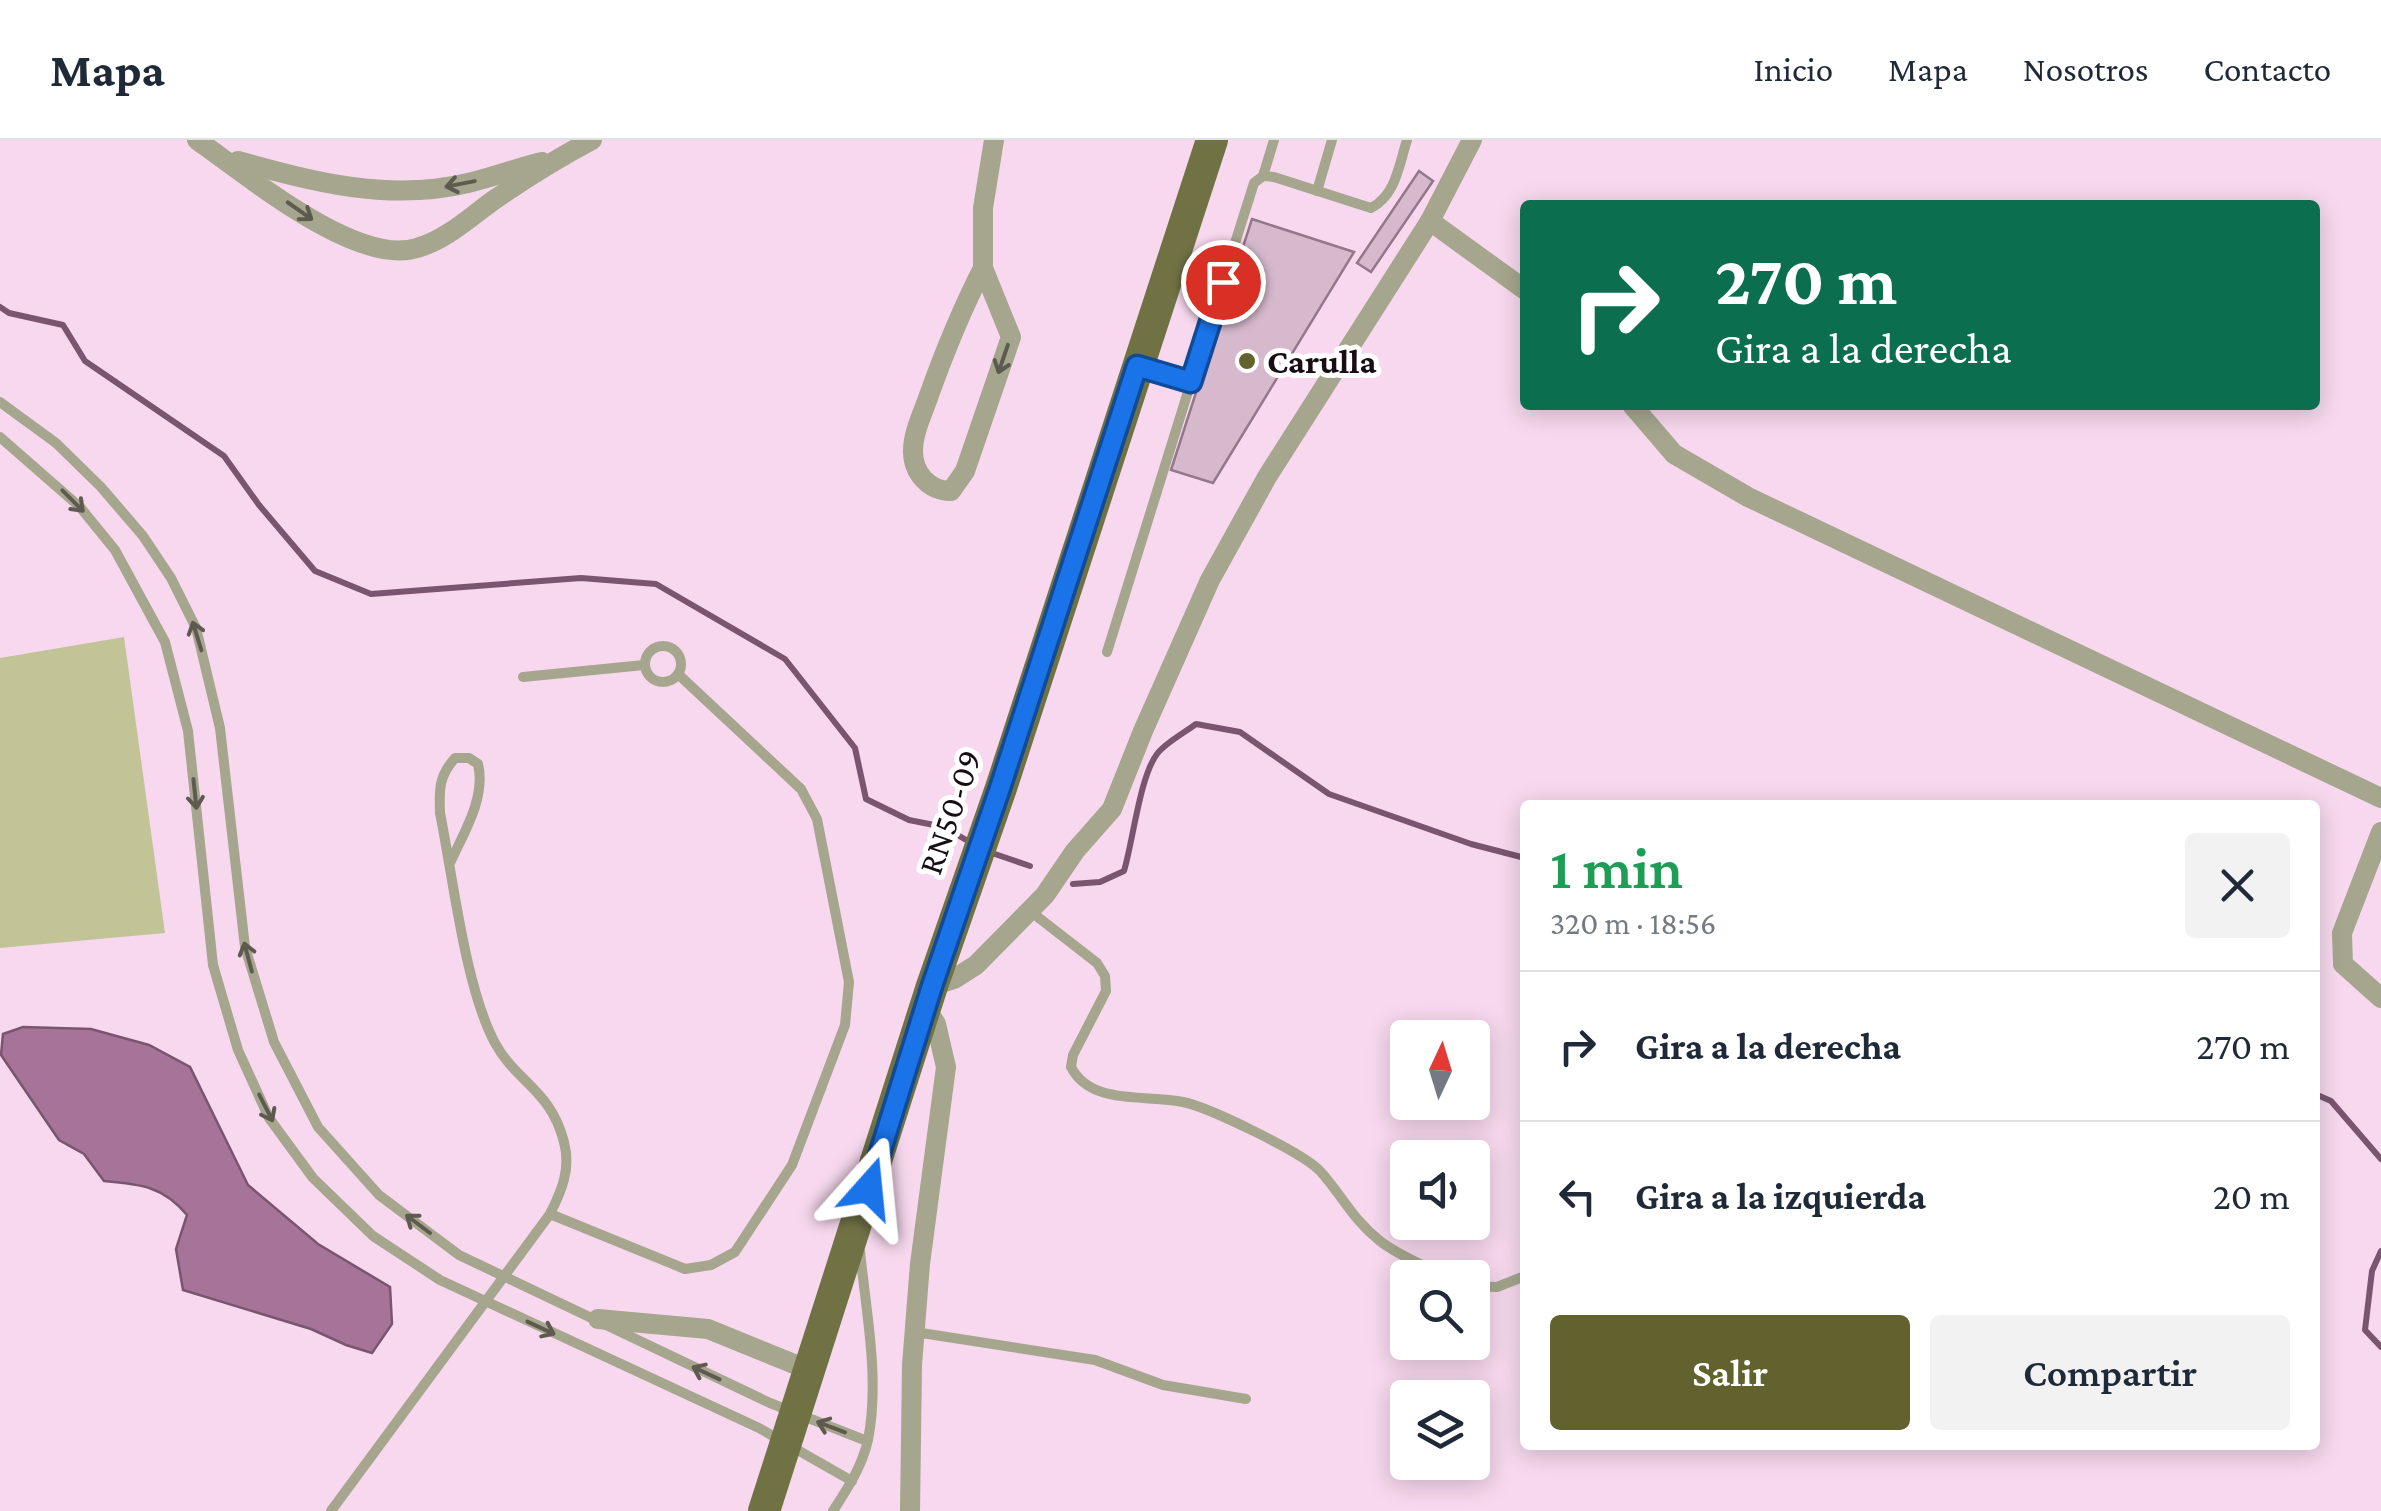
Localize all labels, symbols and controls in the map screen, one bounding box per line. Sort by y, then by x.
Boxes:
text: Mapa [50,43,165,96]
text: Inicio [1753,50,1833,89]
text: Mapa [1888,50,1968,89]
text: Nosotros [2023,50,2149,89]
text: Contacto [2204,50,2331,89]
one-way arrow [445,175,477,194]
one-way arrow [286,200,314,221]
pin [1181,240,1266,325]
icon: right [1550,240,1680,370]
text: 270 m [1715,241,1897,319]
icon: arrive [1196,255,1251,310]
text: Gira a la derecha [1715,323,2012,373]
one-way arrow [993,342,1011,374]
place label: Carulla [1267,342,1376,381]
marker: Carulla [1236,350,1258,372]
one-way arrow [60,488,85,513]
one-way arrow [187,621,205,653]
street label: RN50-09 [911,745,989,879]
one-way arrow [186,778,205,810]
button: close [2185,833,2290,938]
text: 1 min [1550,834,1683,901]
text: 320 m · 18:56 [1550,905,1716,941]
one-way arrow [238,941,257,973]
icon: right [1550,1019,1605,1074]
north arrow [1390,1020,1490,1120]
map controls [1390,1020,1490,1480]
text: Gira a la derecha [1635,1025,1901,1067]
text: 270 m [2196,1025,2290,1067]
one-way arrow [257,1093,276,1123]
position arrow [817,1136,921,1240]
button: sound [1390,1140,1490,1240]
icon: left [1550,1169,1605,1224]
text: Gira a la izquierda [1635,1175,1926,1217]
text: 20 m [2213,1175,2290,1217]
one-way arrow [405,1213,432,1234]
button: search [1390,1260,1490,1360]
button: Salir [1550,1315,1910,1430]
button: Compartir [1930,1315,2290,1430]
one-way arrow [525,1320,555,1339]
one-way arrow [692,1362,722,1381]
button: layers [1390,1380,1490,1480]
one-way arrow [816,1417,847,1435]

